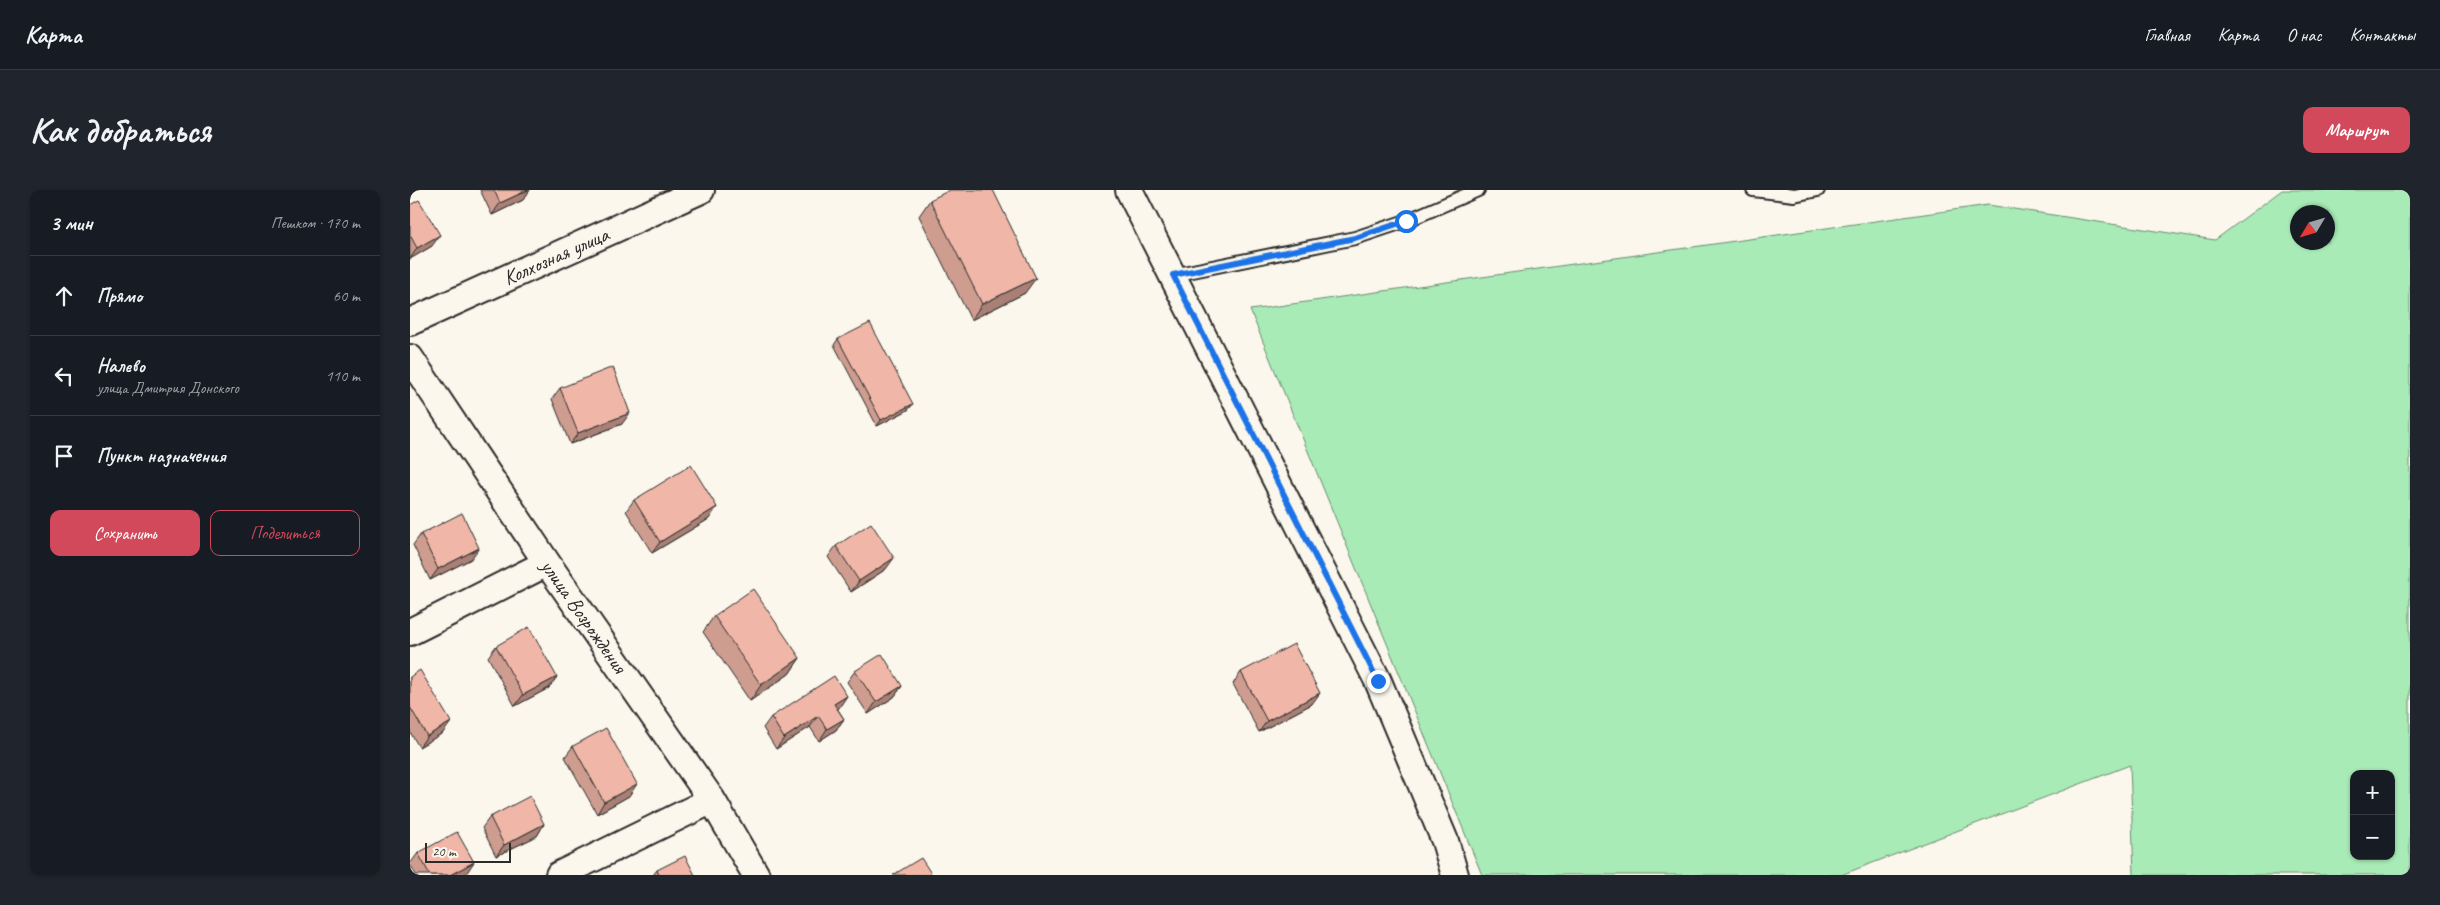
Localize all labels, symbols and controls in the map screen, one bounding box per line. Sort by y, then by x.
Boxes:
text: Карта [25,20,82,50]
text: Главная [2145,24,2190,46]
text: Карта [2218,24,2259,46]
text: О нас [2287,24,2322,46]
text: Контакты [2350,24,2415,46]
button: Маршрут [2303,107,2410,153]
text: Как добраться [30,108,211,153]
north arrow [2290,205,2335,250]
text: 3 мин [50,210,93,236]
route start [1395,210,1418,233]
text: Пешком · 170 m [271,213,360,233]
street label: Колхозная улица [499,220,614,291]
icon: ahead [50,282,78,310]
text: Прямо [97,284,142,308]
text: 60 m [333,286,360,306]
text: Налево [97,354,145,378]
icon: left [50,362,78,390]
text: 110 m [326,366,360,386]
text: улица Дмитрия Донского [97,378,239,398]
icon: arrive [50,442,78,470]
text: Пункт назначения [97,444,226,468]
button: Сохранить [50,510,200,556]
button: Поделиться [210,510,360,556]
street label: улица Возрождения [534,553,633,679]
route end [1367,670,1390,693]
map controls [2350,770,2395,860]
button: + [2350,770,2395,815]
button: − [2350,815,2395,860]
scale bar [425,840,511,863]
text: 20 m [432,843,456,860]

